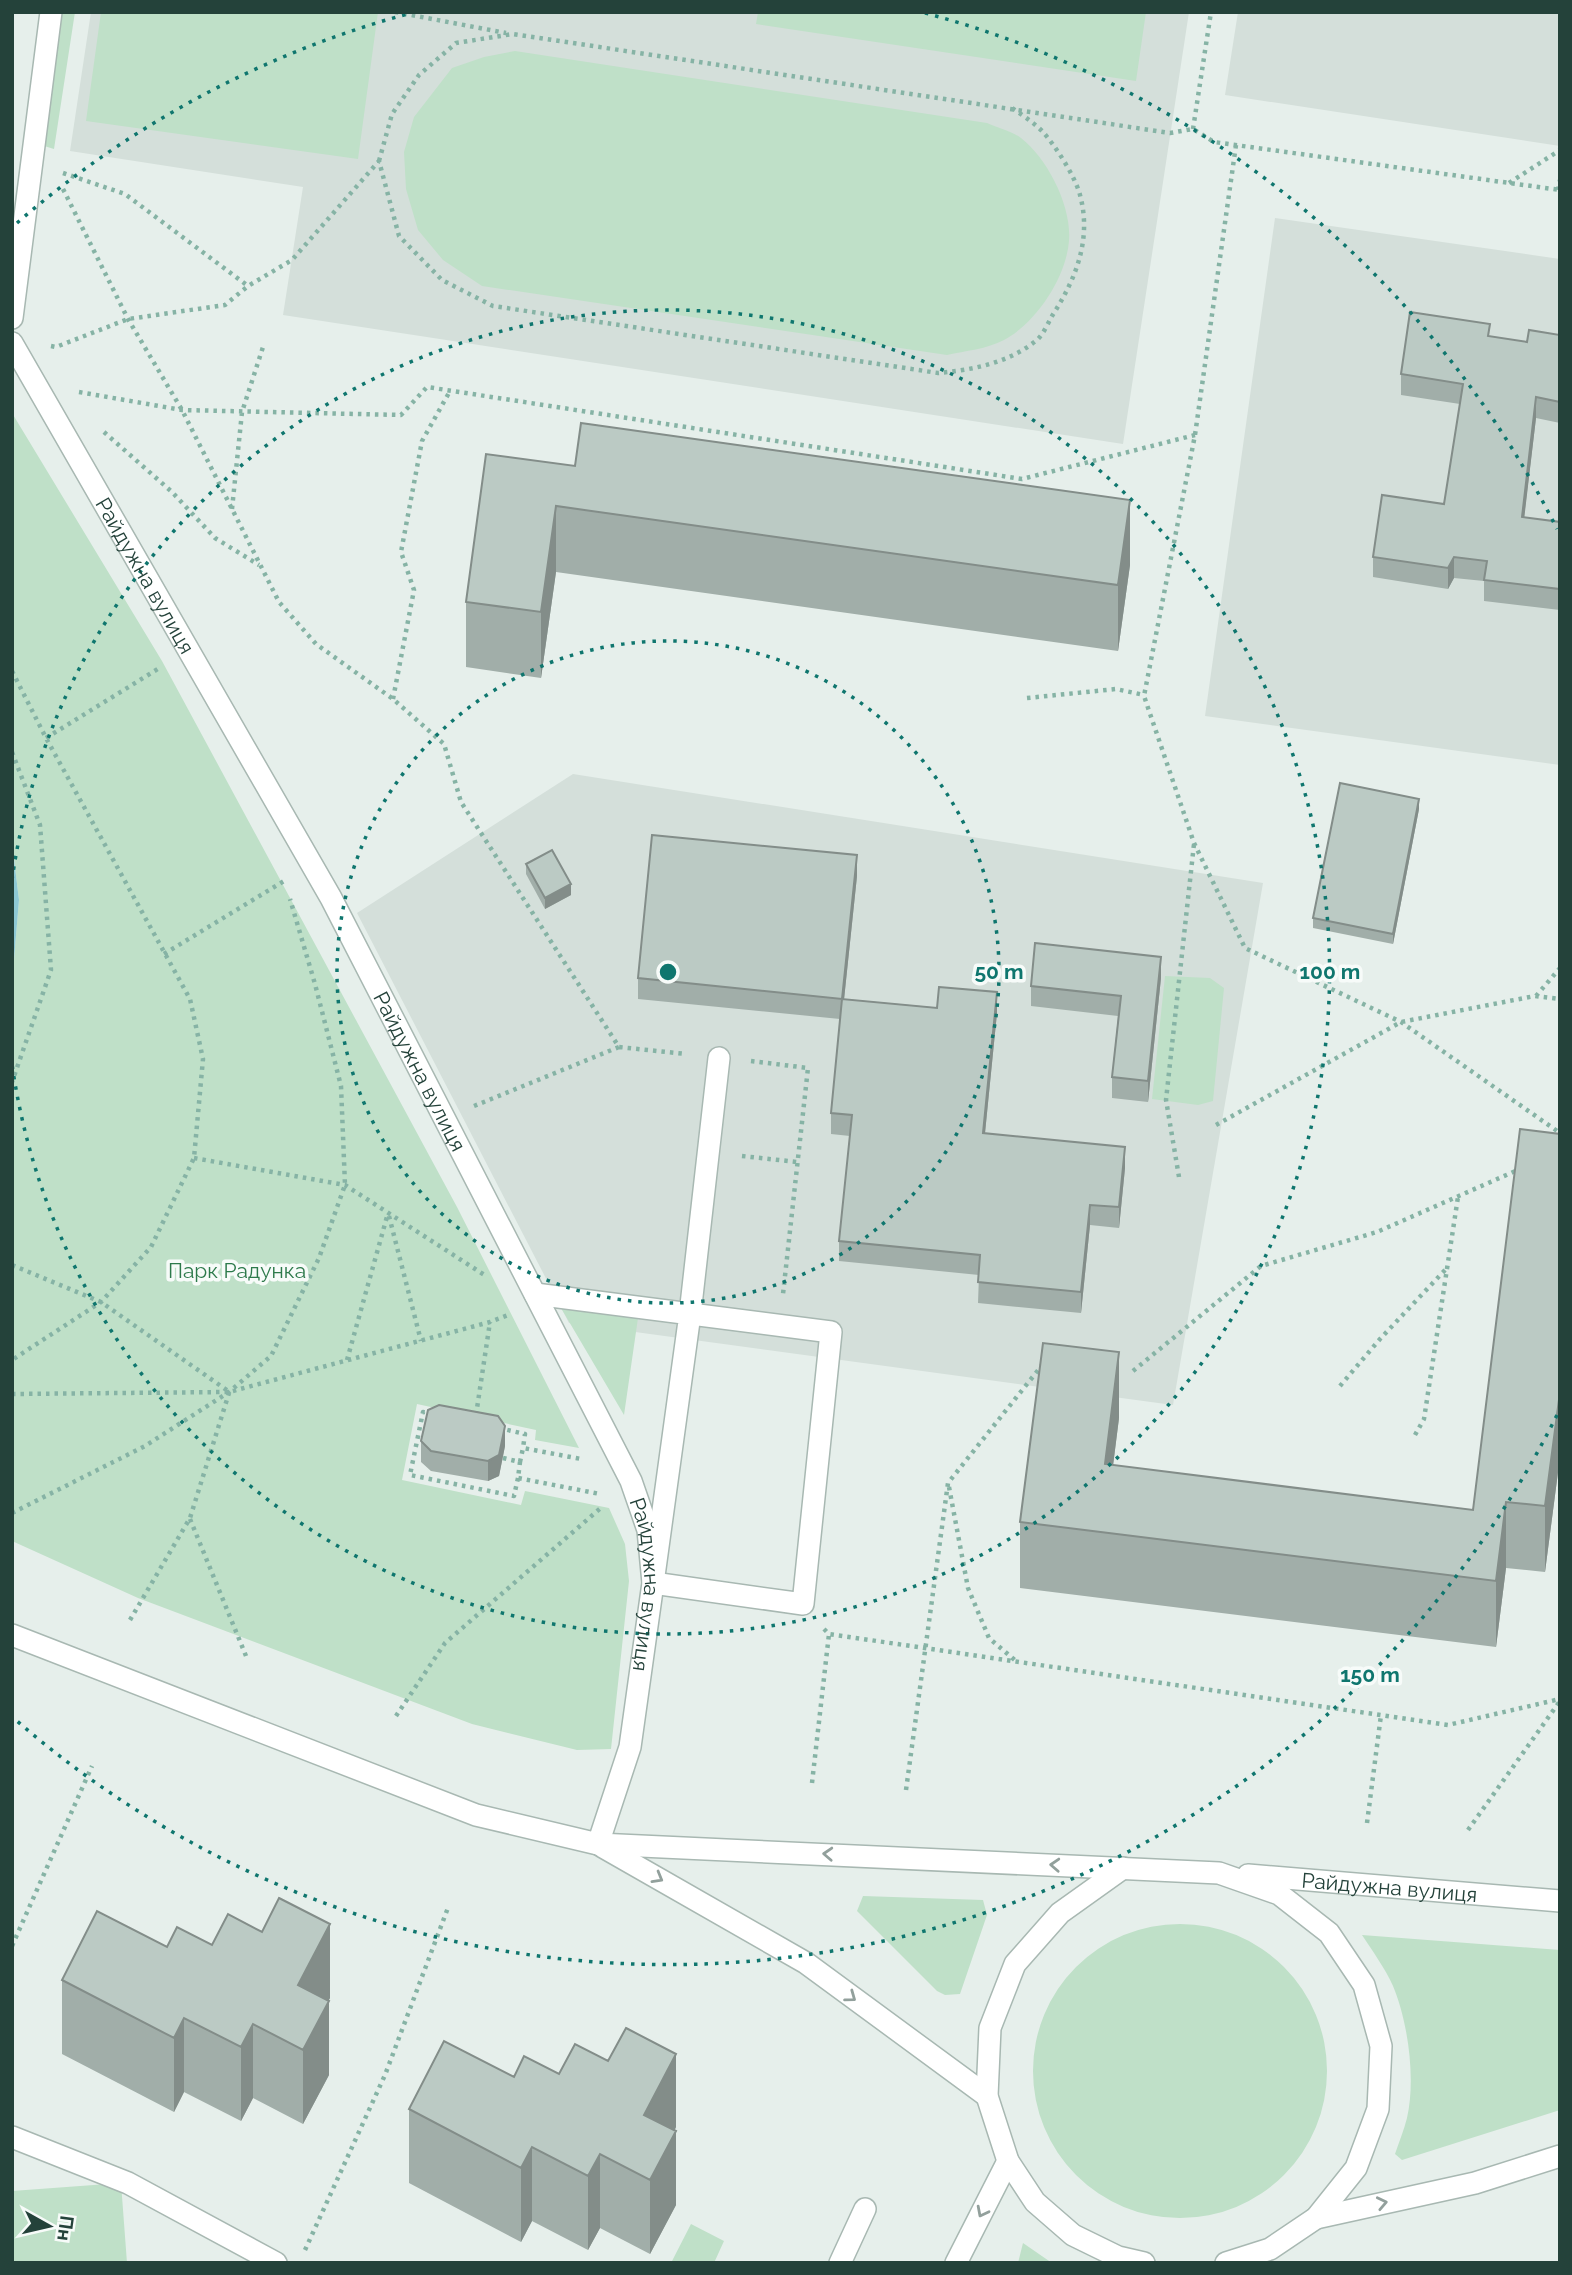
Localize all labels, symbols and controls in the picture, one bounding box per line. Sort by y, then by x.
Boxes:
street label: Райдужна вулиця [91,493,200,658]
text: 50 m [974,959,1024,984]
text: 100 m [1300,959,1360,984]
centre of rings [656,960,680,984]
street label: Райдужна вулиця [369,987,472,1155]
park label: Парк Радунка [168,1258,306,1283]
street label: Райдужна вулиця [625,1494,666,1673]
text: 150 m [1340,1662,1400,1687]
one-way arrow [822,1847,833,1862]
one-way arrow [1049,1857,1060,1872]
street label: Райдужна вулиця [1301,1867,1478,1907]
one-way arrow [650,1870,663,1883]
one-way arrow [843,1989,856,2001]
north arrow [14,2191,84,2261]
one-way arrow [1376,2197,1388,2212]
one-way arrow [976,2205,990,2217]
text: Пн [53,2214,78,2242]

